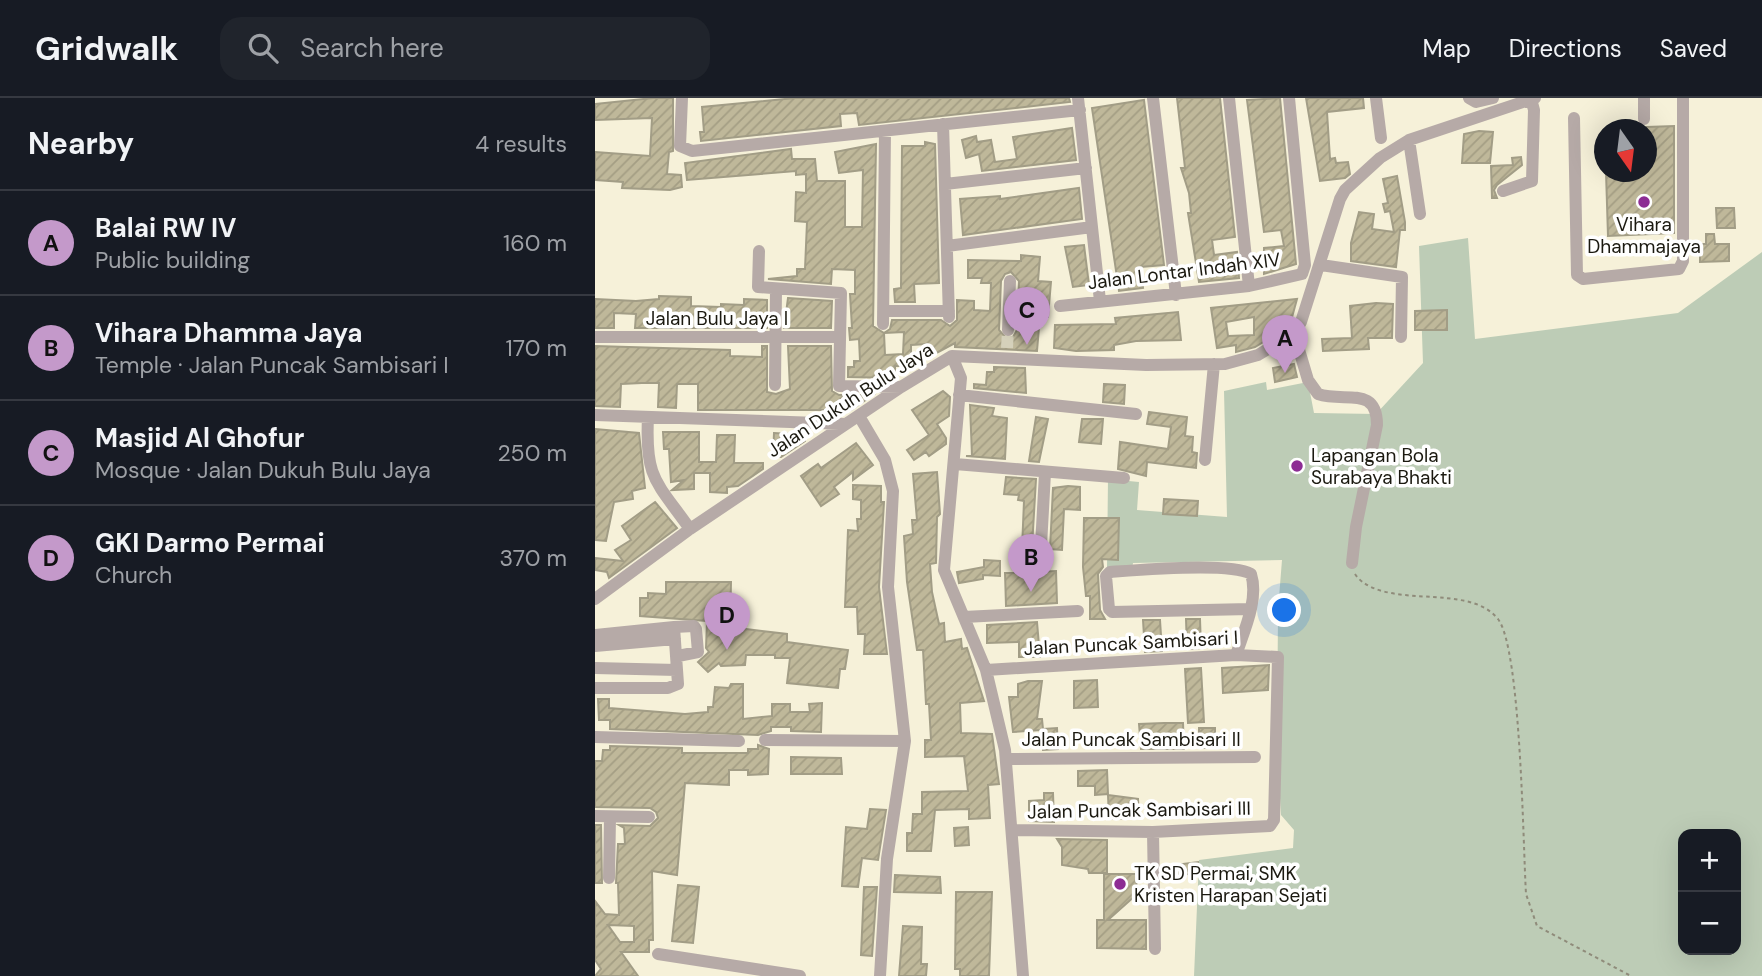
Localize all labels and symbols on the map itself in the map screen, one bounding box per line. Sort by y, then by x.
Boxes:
north arrow [1594,119,1657,182]
marker: Vihara Dhammajaya [1636,194,1652,210]
place label: Vihara Dhammajaya [1587,212,1701,259]
street label: Jalan Lontar Indah XIV [1086,247,1282,295]
pin: C [1004,287,1050,345]
street label: Jalan Bulu Jaya I [646,306,788,331]
pin: A [1262,315,1308,373]
street label: Jalan Dukuh Bulu Jaya [762,337,938,463]
place label: Lapangan Bola Surabaya Bhakti [1311,443,1452,490]
marker: Lapangan Bola Surabaya Bhakti [1289,458,1305,474]
pin: B [1008,534,1054,592]
pin: D [704,592,750,650]
your location [1267,593,1301,627]
street label: Jalan Puncak Sambisari I [1023,625,1239,661]
street label: Jalan Puncak Sambisari II [1021,727,1241,752]
street label: Jalan Puncak Sambisari III [1027,796,1251,824]
place label: TK SD Permai, SMK Kristen Harapan Sejati [1134,861,1327,908]
marker: TK SD Permai, SMK Kristen Harapan Sejati [1112,876,1128,892]

